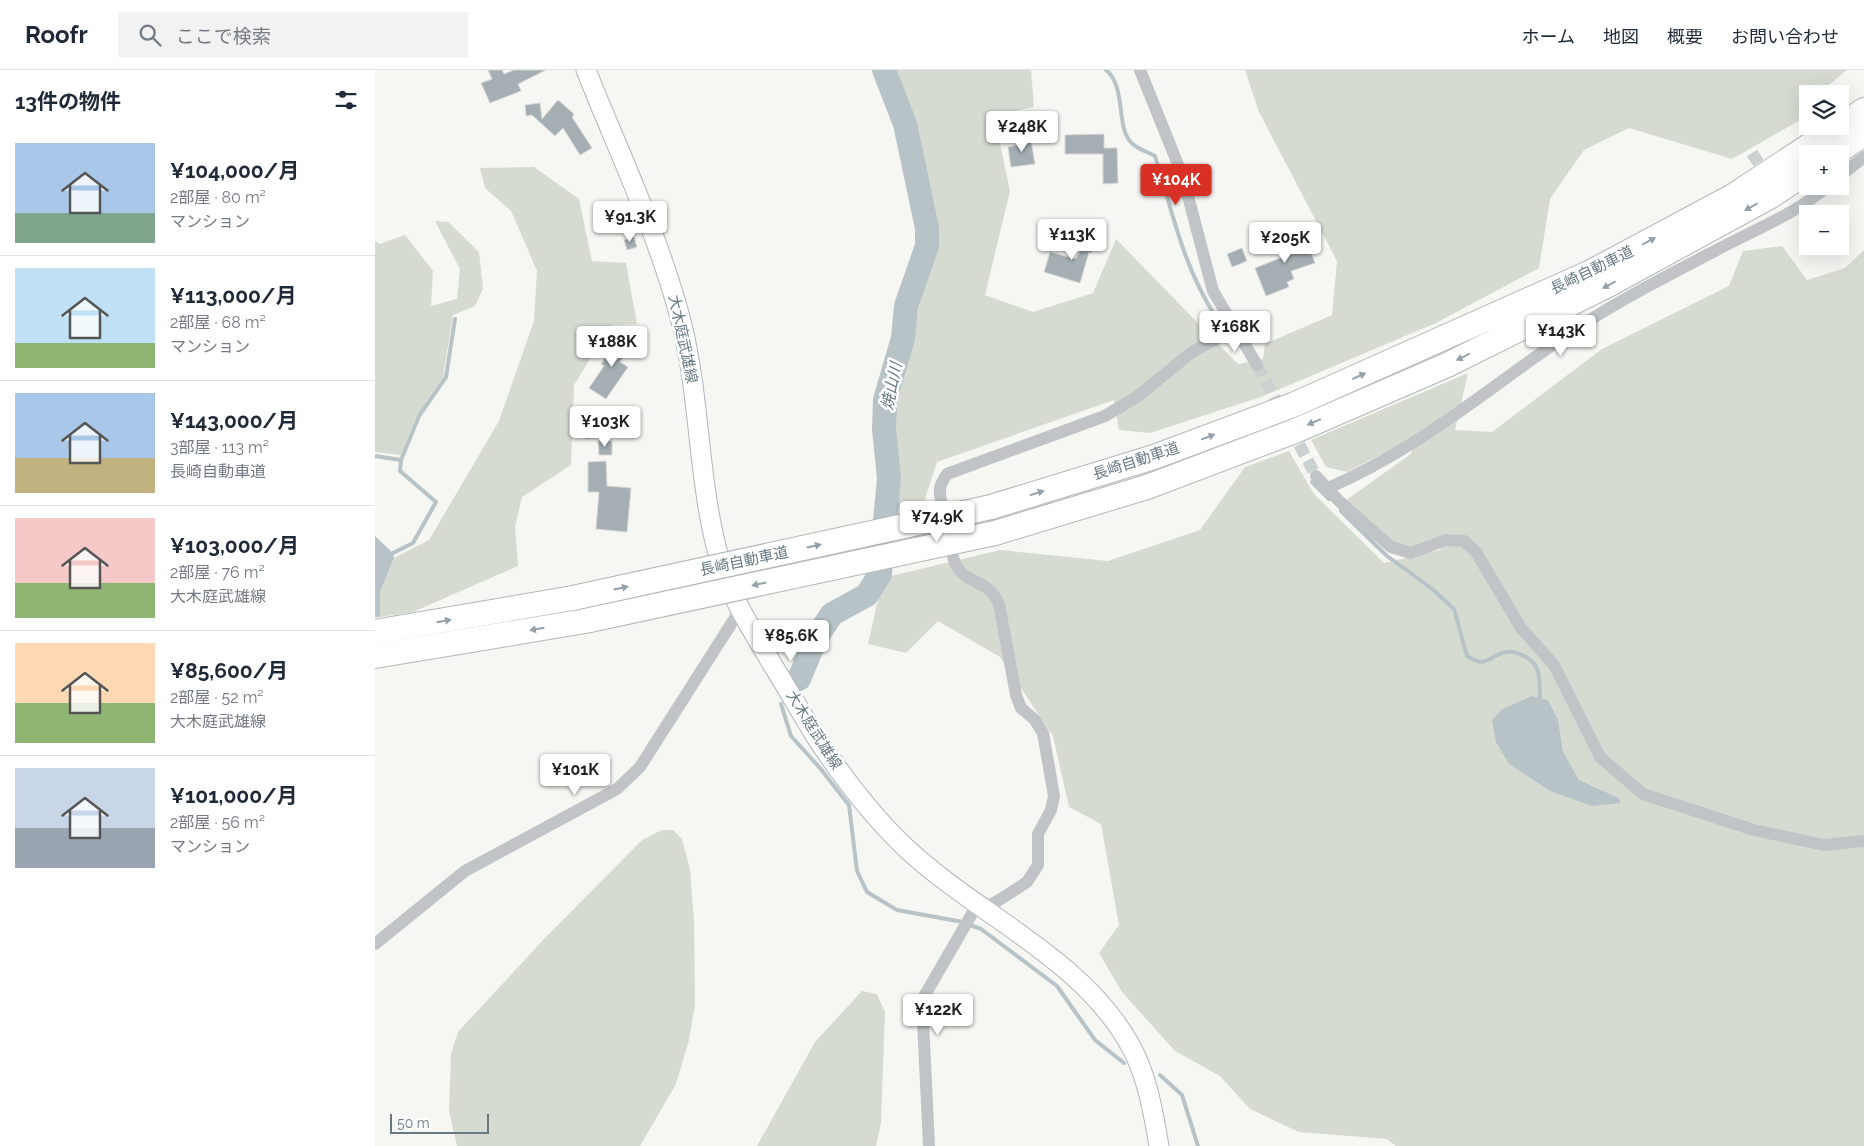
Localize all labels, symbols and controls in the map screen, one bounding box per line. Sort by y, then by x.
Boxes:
search box [118,12,468,57]
text: Roofr [25,20,88,49]
icon: search [136,21,164,49]
text: ここで検索 [176,25,271,47]
text: ホーム [1522,26,1575,47]
text: 地図 [1603,26,1639,47]
text: 概要 [1667,26,1703,47]
text: お問い合わせ [1731,26,1839,47]
map controls [1799,85,1849,255]
button: layers [1799,85,1849,135]
icon: filters [332,86,360,114]
text: 13件の物件 [15,89,121,114]
pin: ¥248K [987,111,1057,153]
text: ¥248K [997,117,1047,136]
button: + [1799,145,1849,195]
text: ¥104,000/月 [170,158,299,183]
icon: home [55,163,115,223]
pin: ¥104K [1141,164,1211,206]
text: ¥104K [1152,170,1200,189]
text: 2部屋 · 80 m² [170,188,266,207]
pin: ¥91.3K [589,200,671,243]
one-way arrow [1745,202,1758,211]
button: − [1799,205,1849,255]
text: ¥91.3K [604,207,656,226]
text: マンション [170,212,250,231]
pin: ¥113K [1037,218,1107,261]
pin: ¥205K [1250,222,1320,264]
text: ¥113K [1049,225,1095,244]
text: ¥205K [1260,228,1310,247]
one-way arrow [1642,237,1656,245]
street label: 長崎自動車道 [1548,242,1636,298]
one-way arrow [1602,280,1615,289]
text: ¥113,000/月 [170,283,296,308]
icon: home [55,288,115,348]
street label: 大木庭武雄線 [665,293,701,385]
pin: ¥168K [1200,310,1270,353]
text: 2部屋 · 68 m² [170,313,266,332]
pin: ¥143K [1526,314,1596,357]
text: ¥168K [1210,317,1260,336]
text: ¥143K [1537,321,1585,340]
pin: ¥188K [577,326,647,368]
text: ¥188K [587,332,637,351]
text: マンション [170,337,250,356]
one-way arrow [1456,353,1470,361]
water label: 焼山川 [877,359,906,412]
one-way arrow [1352,371,1366,379]
pin: ¥103K [570,406,640,448]
text: ¥143,000/月 [170,408,298,433]
text: ¥103K [581,412,629,431]
icon: home [55,413,115,473]
one-way arrow [1307,419,1322,427]
one-way arrow [1201,433,1216,440]
text: 3部屋 · 113 m² [170,438,269,457]
street label: 長崎自動車道 [1090,439,1182,483]
text: 長崎自動車道 [170,462,266,481]
one-way arrow [1030,488,1045,496]
pin: ¥74.9K [896,500,978,543]
text: ¥74.9K [911,507,963,526]
text: ¥103,000/月 [170,533,299,558]
icon: home [55,538,115,598]
one-way arrow [806,542,821,550]
street label: 長崎自動車道 [698,543,790,579]
text: 2部屋 · 76 m² [170,563,265,582]
one-way arrow [751,580,766,588]
one-way arrow [613,584,628,592]
text: 大木庭武雄線 [170,587,266,606]
one-way arrow [436,617,452,625]
pin: ¥85.6K [750,620,832,662]
one-way arrow [528,626,544,634]
text: ¥85.6K [764,626,818,645]
text: ¥85,600/月 [170,658,288,683]
icon: home [55,663,115,723]
street label: 大木庭武雄線 [783,687,845,773]
text: 2部屋 · 52 m² [170,688,264,707]
text: 大木庭武雄線 [170,712,266,731]
pin: ¥101K [540,754,610,796]
text: ¥101K [551,760,599,779]
text: ¥101,000/月 [170,783,298,808]
icon: home [55,788,115,848]
text: 2部屋 · 56 m² [170,813,265,832]
text: マンション [170,837,250,856]
pin: ¥122K [903,994,973,1036]
text: ¥122K [914,1000,962,1019]
scale bar [390,1111,489,1134]
text: 50 m [397,1115,430,1131]

